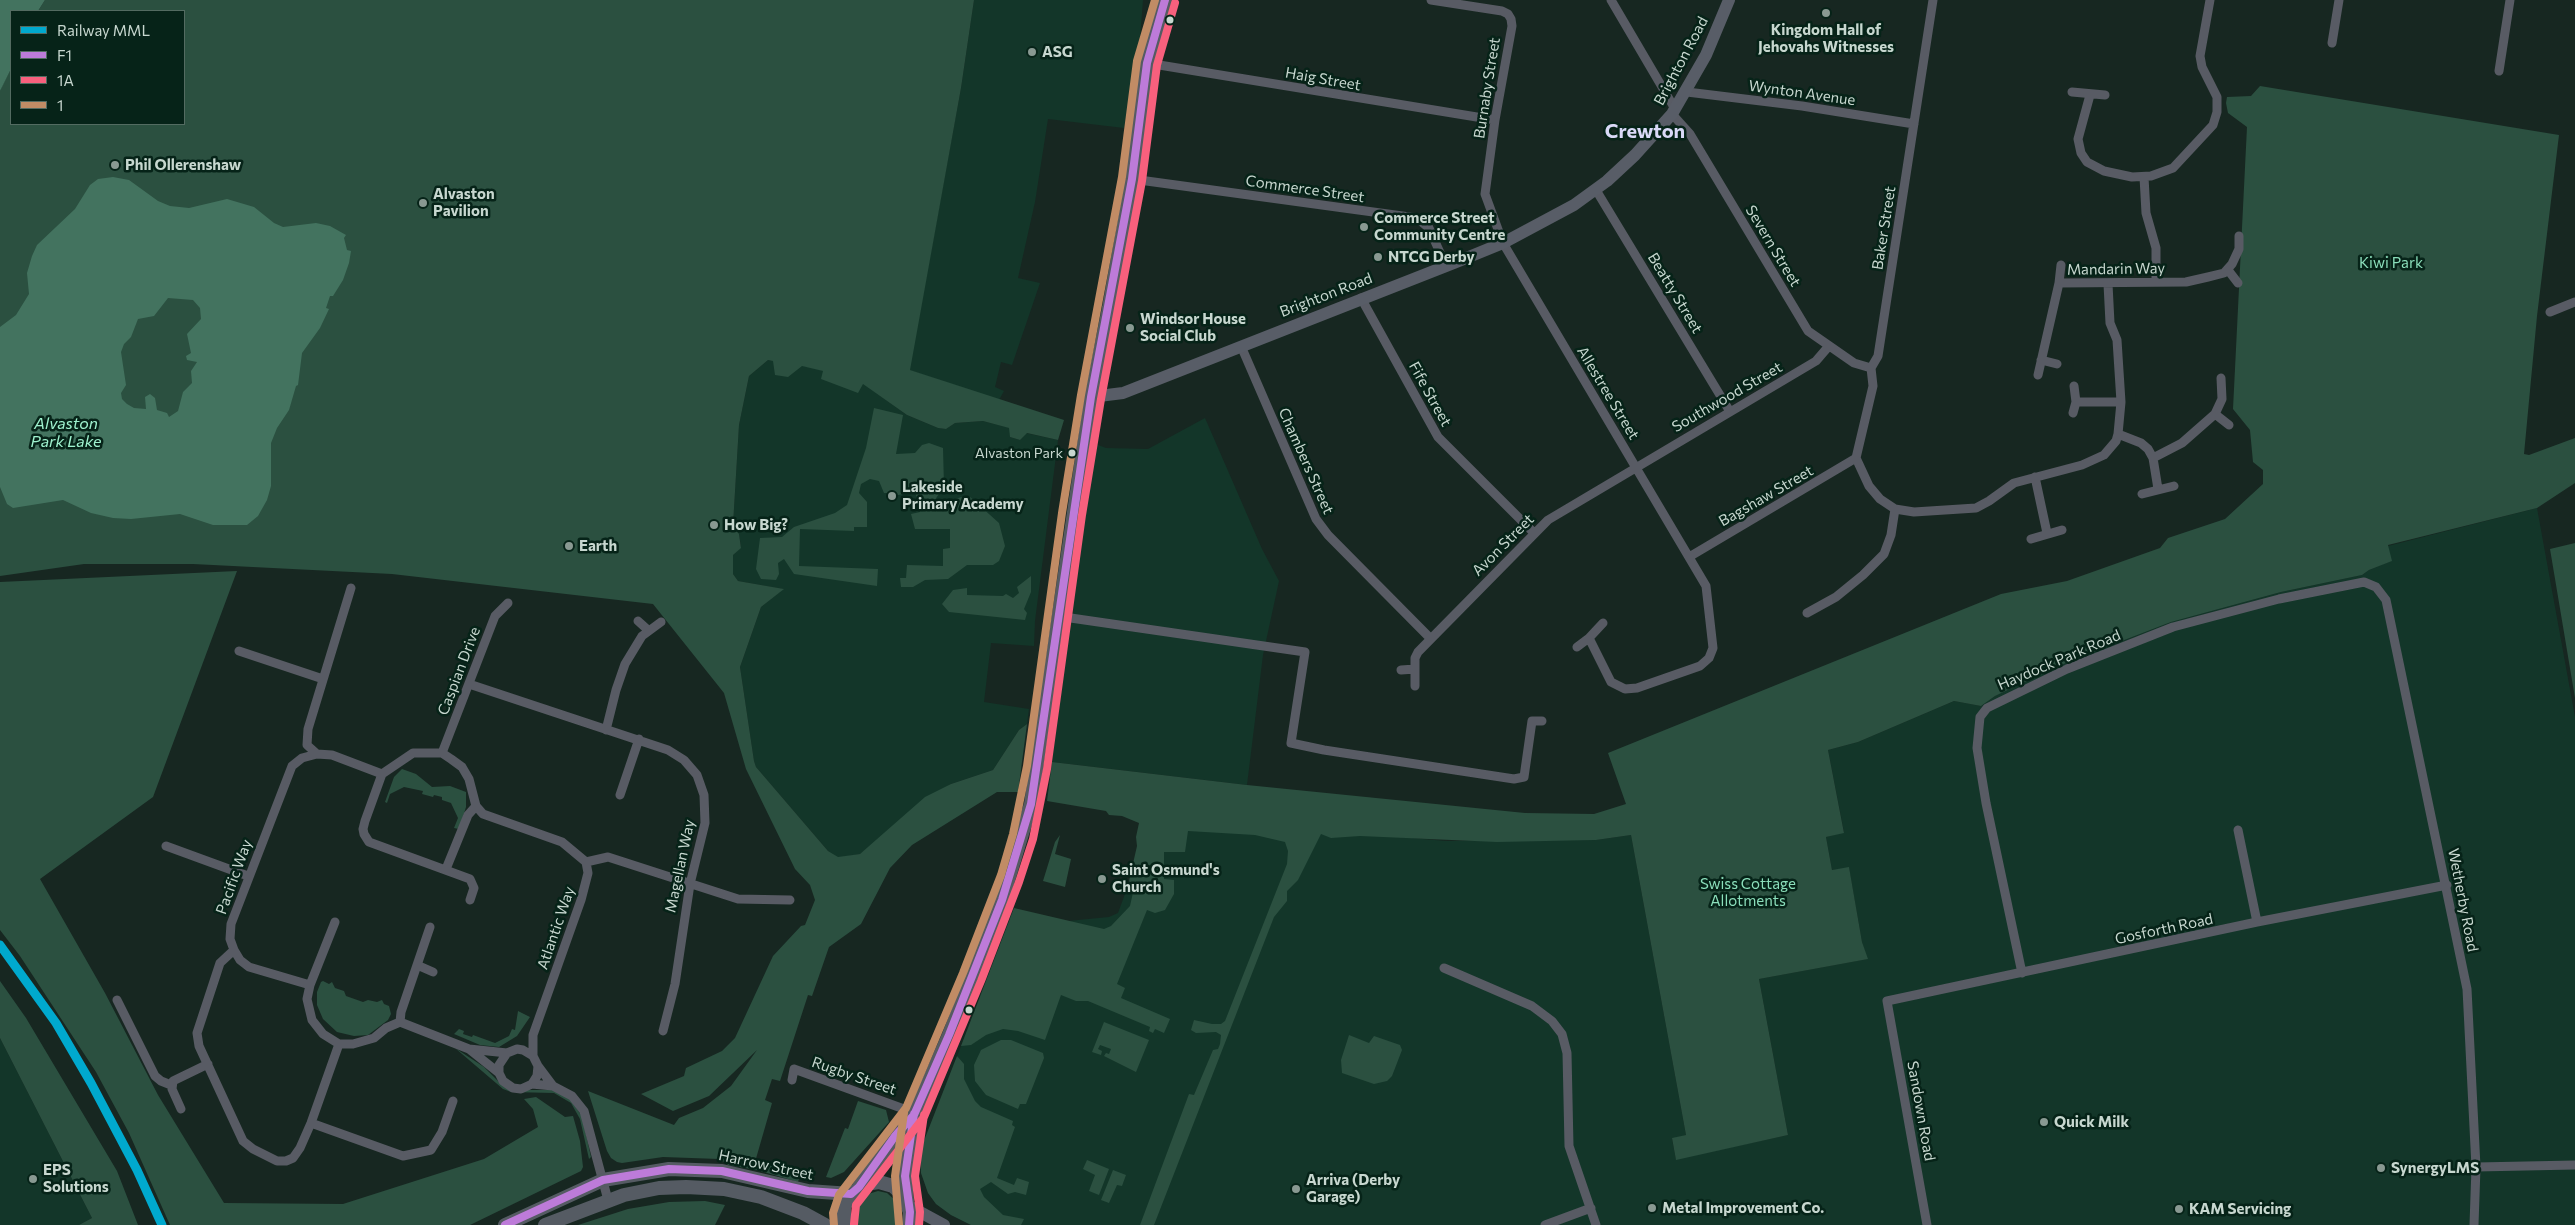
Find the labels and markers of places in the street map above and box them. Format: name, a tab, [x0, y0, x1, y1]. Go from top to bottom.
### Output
marker: Kingdom Hall of Jehovahs Witnesses	[1820, 7, 1832, 19]
unlabelled marker	[1165, 15, 1175, 25]
place label: Kingdom Hall of Jehovahs Witnesses	[1758, 21, 1894, 56]
place label: ASG	[1042, 43, 1073, 61]
marker: ASG	[1026, 46, 1038, 58]
place label: Phil Ollerenshaw	[125, 156, 241, 174]
marker: Phil Ollerenshaw	[109, 159, 121, 171]
place label: Alvaston Pavilion	[433, 185, 495, 220]
marker: Alvaston Pavilion	[417, 197, 429, 209]
place label: Commerce Street Community Centre	[1374, 209, 1505, 244]
marker: Commerce Street Community Centre	[1358, 221, 1370, 233]
place label: NTCG Derby	[1388, 248, 1475, 266]
marker: NTCG Derby	[1372, 251, 1384, 263]
place label: Windsor House Social Club	[1140, 310, 1246, 345]
marker: Windsor House Social Club	[1124, 322, 1136, 334]
place label: Alvaston Park	[975, 445, 1063, 461]
marker: Alvaston Park	[1067, 448, 1077, 458]
place label: Lakeside Primary Academy	[902, 478, 1024, 513]
marker: Lakeside Primary Academy	[886, 490, 898, 502]
place label: How Big?	[724, 516, 788, 534]
marker: How Big?	[708, 519, 720, 531]
place label: Earth	[579, 537, 617, 555]
marker: Earth	[563, 540, 575, 552]
place label: Saint Osmund's Church	[1112, 861, 1220, 896]
marker: Saint Osmund's Church	[1096, 873, 1108, 885]
unlabelled marker	[964, 1005, 974, 1015]
place label: Quick Milk	[2054, 1113, 2129, 1131]
marker: Quick Milk	[2038, 1116, 2050, 1128]
place label: SynergyLMS	[2391, 1159, 2479, 1177]
place label: EPS Solutions	[43, 1161, 109, 1196]
marker: SynergyLMS	[2375, 1162, 2387, 1174]
place label: Arriva (Derby Garage)	[1306, 1171, 1400, 1206]
marker: EPS Solutions	[27, 1173, 39, 1185]
marker: Arriva (Derby Garage)	[1290, 1183, 1302, 1195]
place label: Metal Improvement Co.	[1662, 1199, 1824, 1217]
place label: KAM Servicing	[2189, 1200, 2291, 1218]
marker: Metal Improvement Co.	[1646, 1202, 1658, 1214]
marker: KAM Servicing	[2173, 1203, 2185, 1215]

